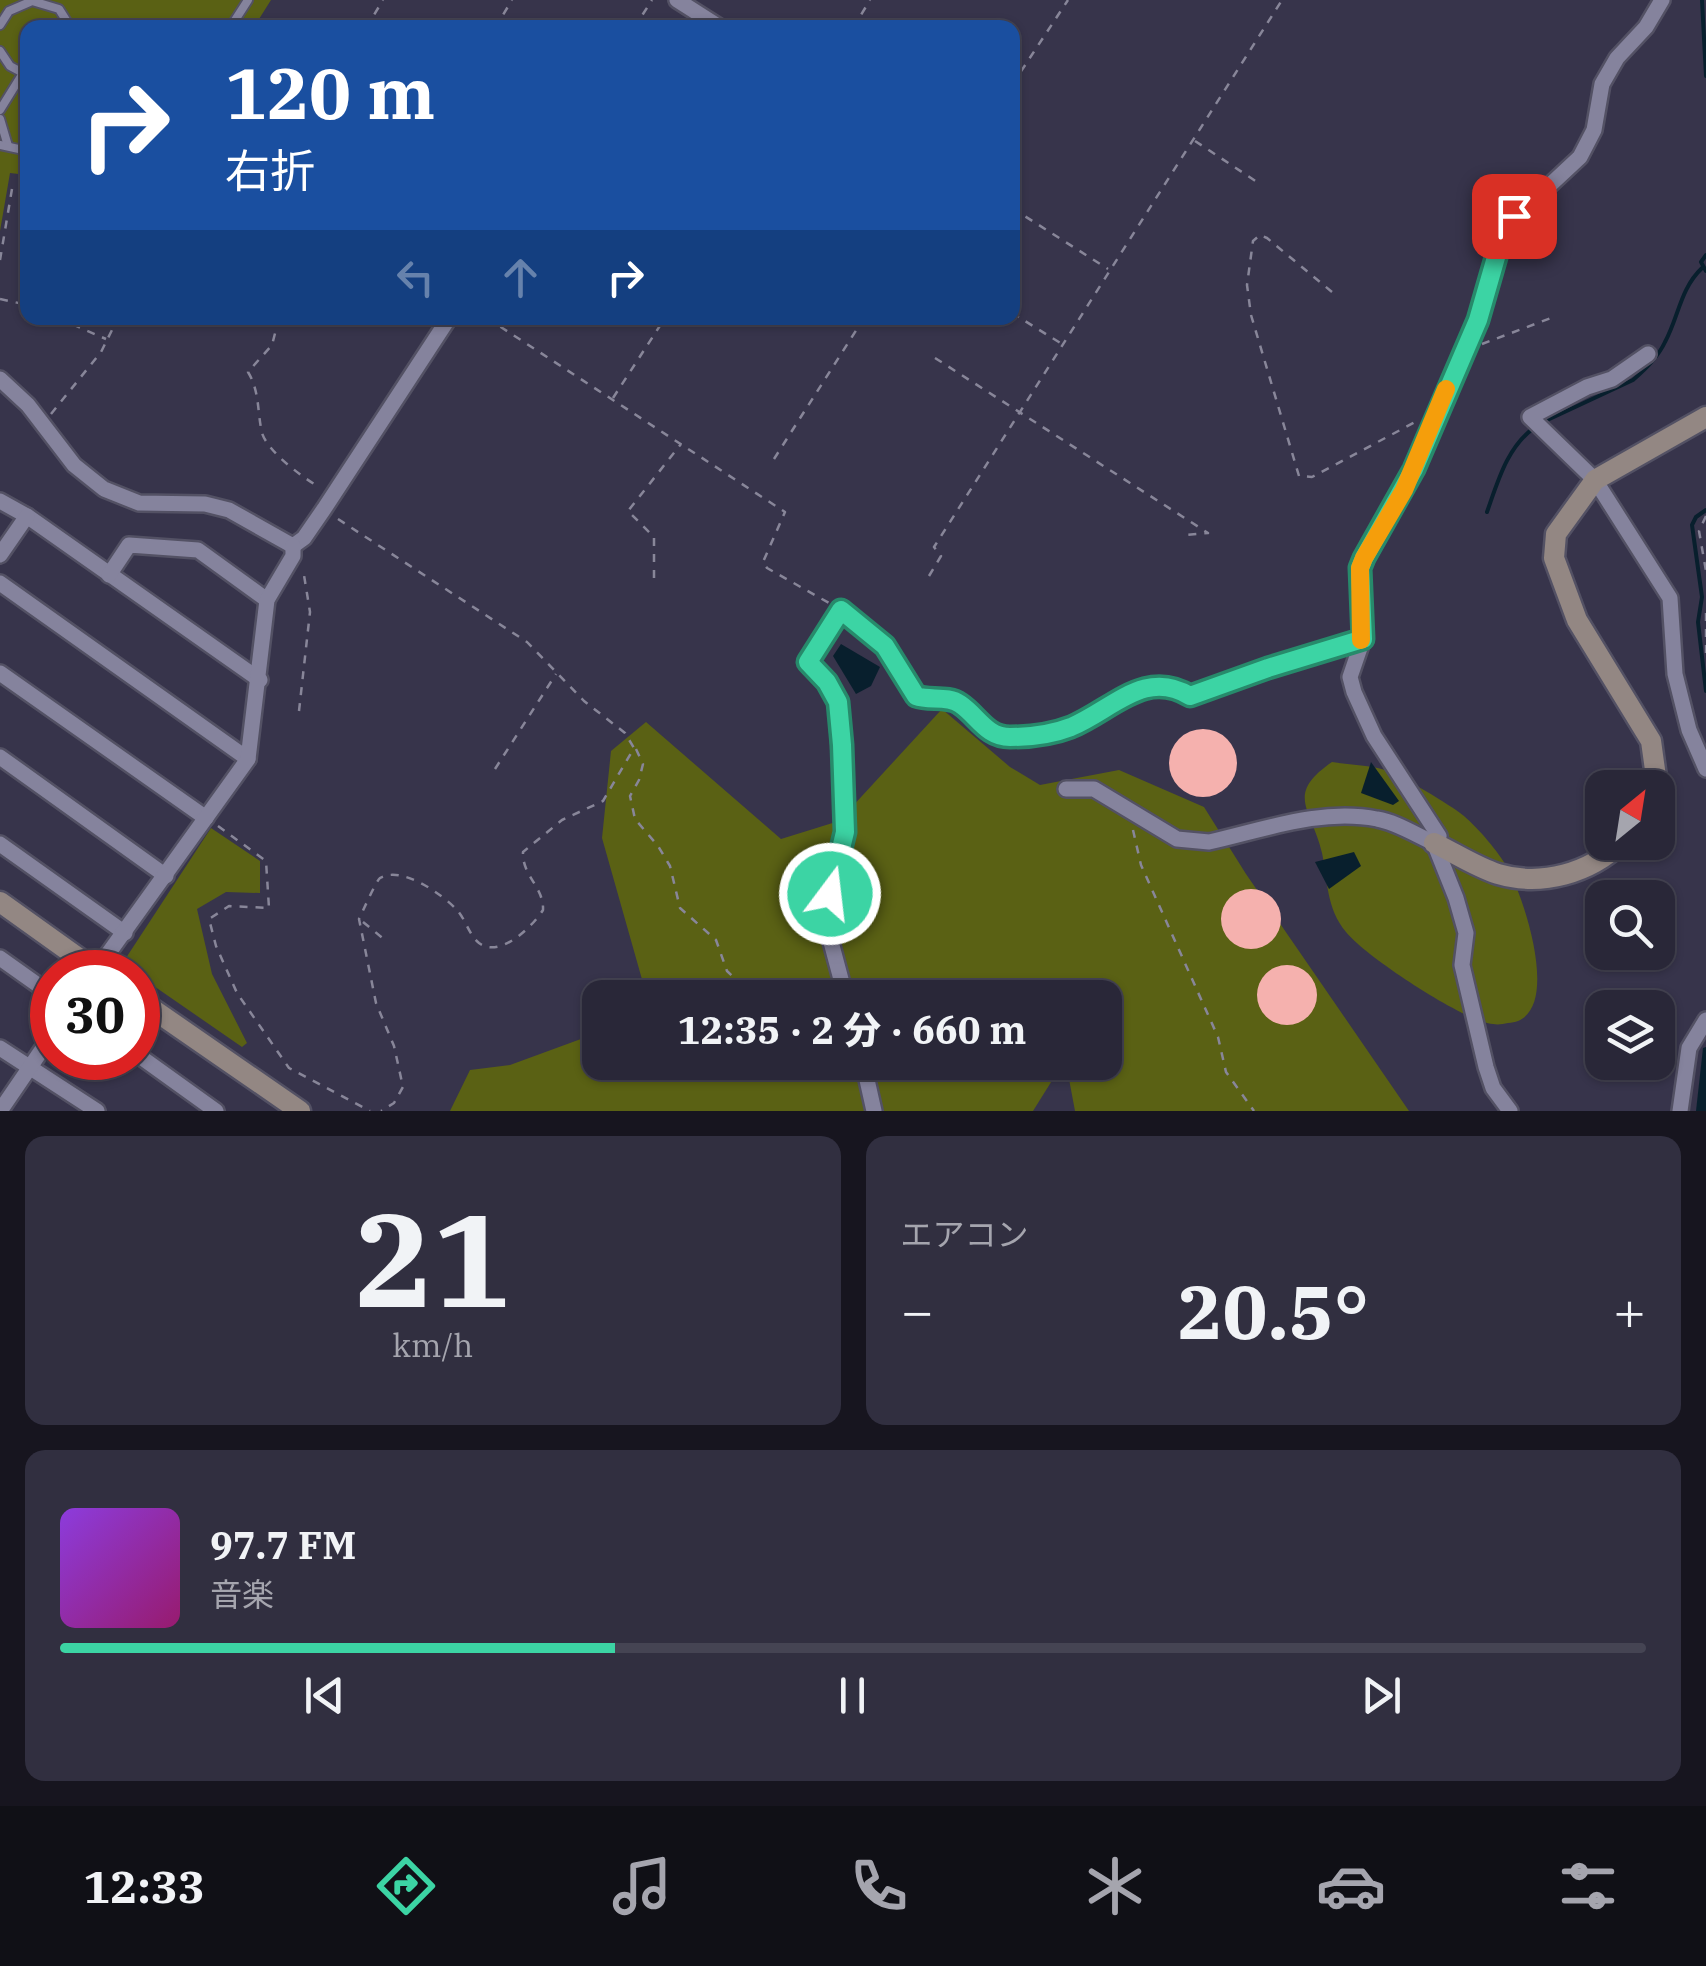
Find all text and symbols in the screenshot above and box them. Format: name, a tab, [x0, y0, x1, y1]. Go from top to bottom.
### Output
text: 120 m	[225, 47, 435, 138]
icon: right	[60, 60, 190, 190]
text: 右折	[225, 141, 315, 199]
pin	[1472, 174, 1557, 259]
icon: arrive	[1487, 189, 1542, 244]
icon: left	[388, 250, 443, 305]
icon: ahead	[493, 250, 548, 305]
icon: right	[598, 250, 653, 305]
north arrow	[1585, 770, 1675, 860]
map controls	[1585, 770, 1675, 1080]
position arrow	[778, 842, 882, 946]
button: search	[1585, 880, 1675, 970]
speed limit sign: 30	[30, 950, 160, 1080]
button: layers	[1585, 990, 1675, 1080]
text: 12:35 · 2 分 · 660 m	[678, 1005, 1026, 1054]
text: 21	[355, 1174, 511, 1343]
text: エアコン	[901, 1213, 1029, 1255]
text: 20.5°	[1178, 1262, 1369, 1360]
text: −	[901, 1275, 934, 1346]
text: +	[1613, 1275, 1646, 1346]
text: km/h	[392, 1324, 473, 1366]
text: 97.7 FM	[210, 1520, 356, 1569]
text: 音楽	[210, 1573, 274, 1615]
icon: previous	[297, 1668, 352, 1723]
icon: pause	[825, 1668, 880, 1723]
icon: next	[1354, 1668, 1409, 1723]
icon: directions	[371, 1851, 441, 1921]
icon: music	[607, 1851, 677, 1921]
icon: phone	[844, 1851, 914, 1921]
icon: climate	[1080, 1851, 1150, 1921]
icon: car	[1316, 1851, 1386, 1921]
icon: filters	[1553, 1851, 1623, 1921]
text: 12:33	[83, 1857, 205, 1915]

